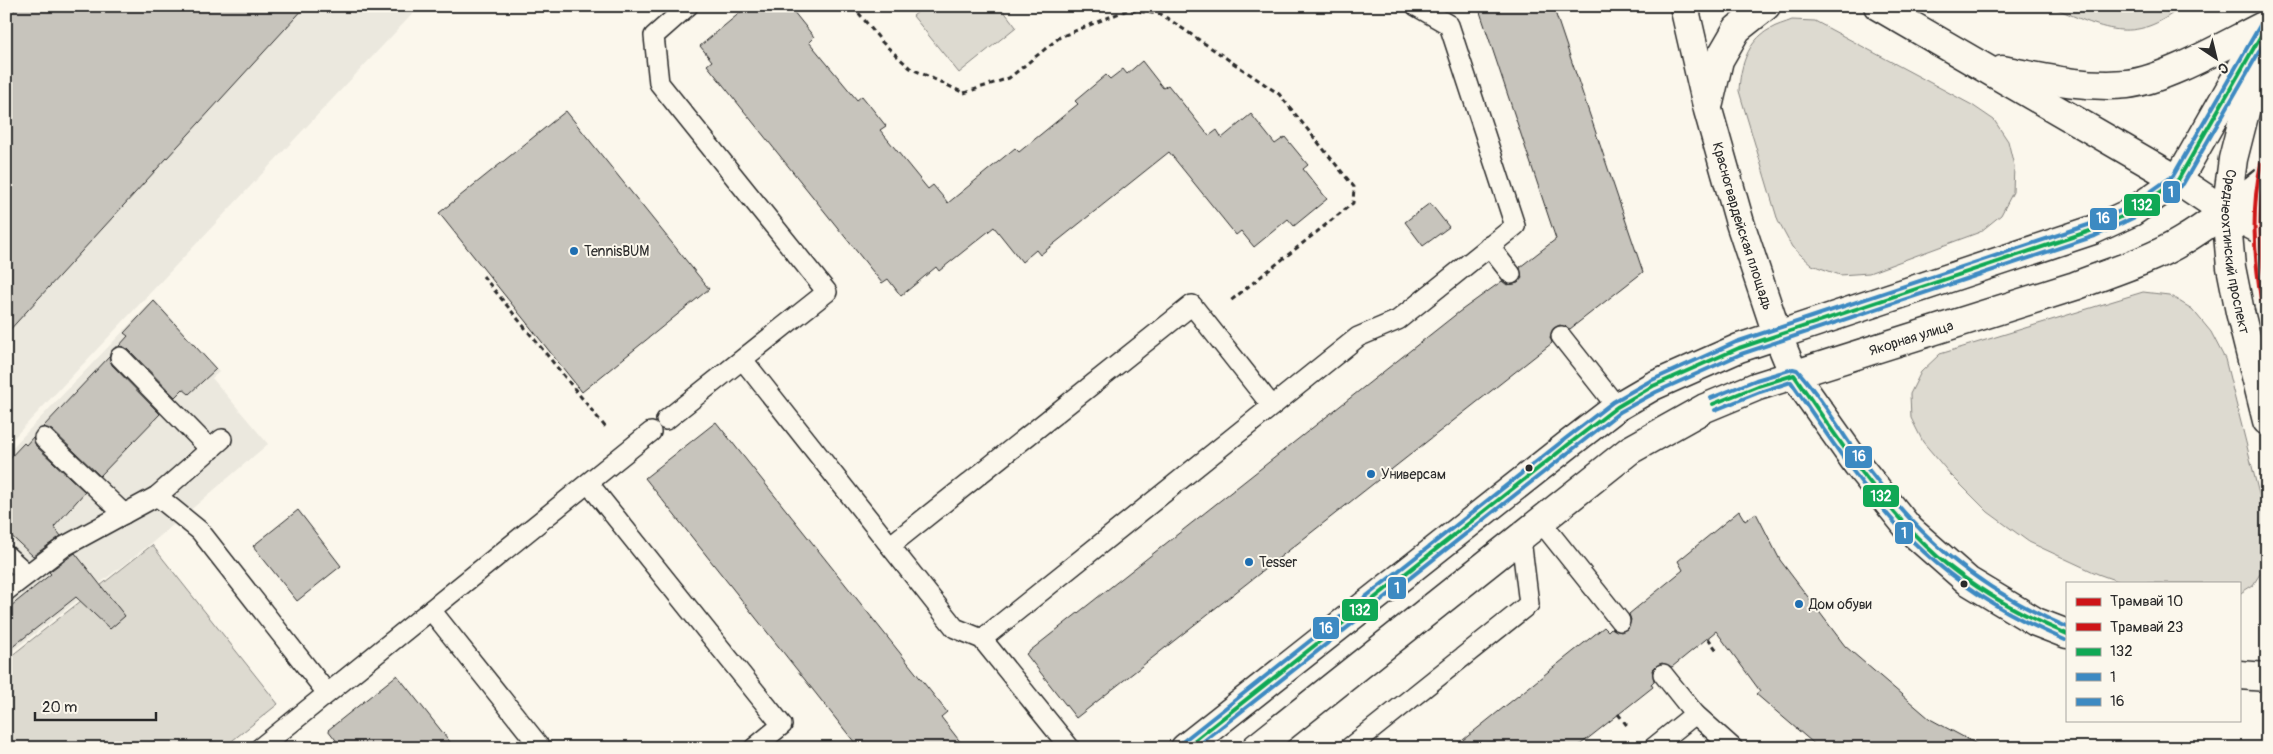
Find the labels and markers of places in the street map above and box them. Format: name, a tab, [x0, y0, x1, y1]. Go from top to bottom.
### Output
place label: TennisBUM	[584, 243, 649, 260]
marker: TennisBUM	[568, 245, 580, 257]
unlabelled marker	[1524, 463, 1534, 473]
place label: Универсам	[1381, 466, 1446, 483]
marker: Универсам	[1365, 468, 1377, 480]
place label: Tesser	[1259, 554, 1297, 571]
marker: Tesser	[1243, 556, 1255, 568]
unlabelled marker	[1959, 579, 1969, 589]
place label: Дом обуви	[1808, 596, 1872, 613]
marker: Дом обуви	[1793, 598, 1805, 610]

